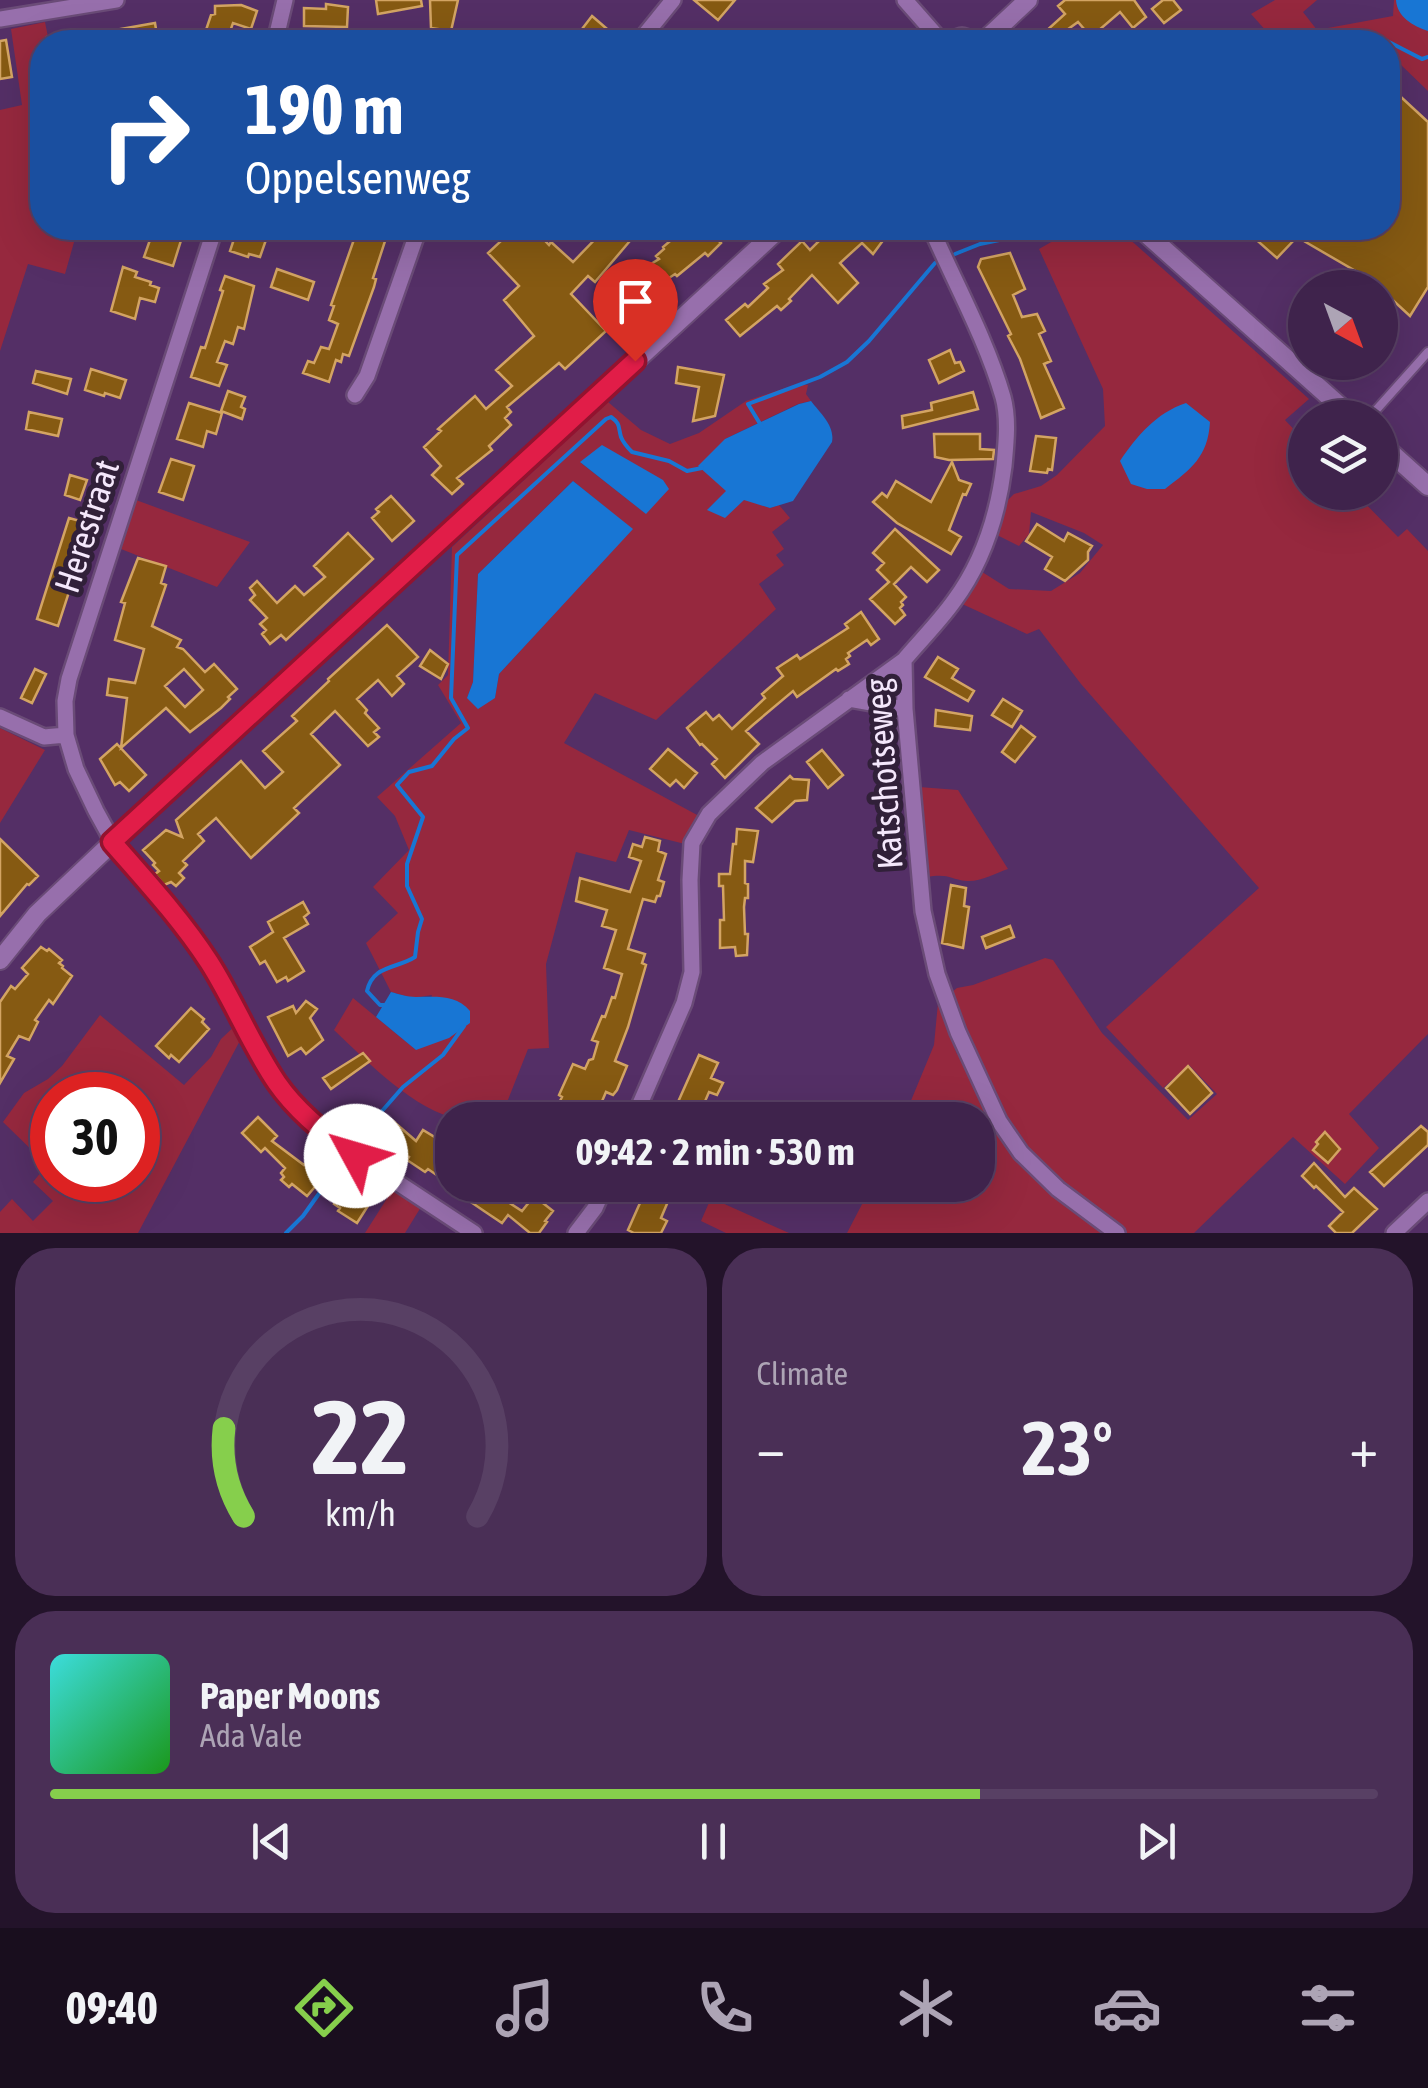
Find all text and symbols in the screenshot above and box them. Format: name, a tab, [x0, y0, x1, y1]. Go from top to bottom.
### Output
text: 190 m	[245, 69, 404, 149]
icon: right	[80, 70, 210, 200]
text: Oppelsenweg	[245, 152, 471, 204]
pin	[593, 259, 678, 362]
north arrow	[1288, 270, 1398, 380]
map controls	[1288, 270, 1398, 510]
icon: arrive	[608, 274, 663, 329]
button: layers	[1288, 400, 1398, 510]
street label: Herestraat	[46, 455, 126, 597]
street label: Katschotseweg	[856, 677, 910, 871]
speed limit sign: 30	[30, 1072, 160, 1202]
position arrow	[304, 1104, 408, 1208]
text: 09:42 · 2 min · 530 m	[575, 1130, 855, 1173]
text: Climate	[757, 1355, 848, 1392]
text: 22	[312, 1377, 410, 1496]
text: 23°	[1022, 1405, 1113, 1491]
text: −	[757, 1416, 785, 1479]
text: +	[1349, 1416, 1378, 1479]
text: km/h	[325, 1493, 396, 1534]
text: Paper Moons	[200, 1674, 380, 1717]
text: Ada Vale	[200, 1717, 302, 1754]
icon: previous	[244, 1814, 299, 1869]
icon: pause	[686, 1814, 741, 1869]
icon: next	[1129, 1814, 1184, 1869]
icon: directions	[289, 1973, 359, 2043]
icon: music	[490, 1973, 560, 2043]
icon: phone	[690, 1973, 760, 2043]
icon: climate	[891, 1973, 961, 2043]
icon: car	[1092, 1973, 1162, 2043]
icon: filters	[1293, 1973, 1363, 2043]
text: 09:40	[65, 1982, 158, 2034]

